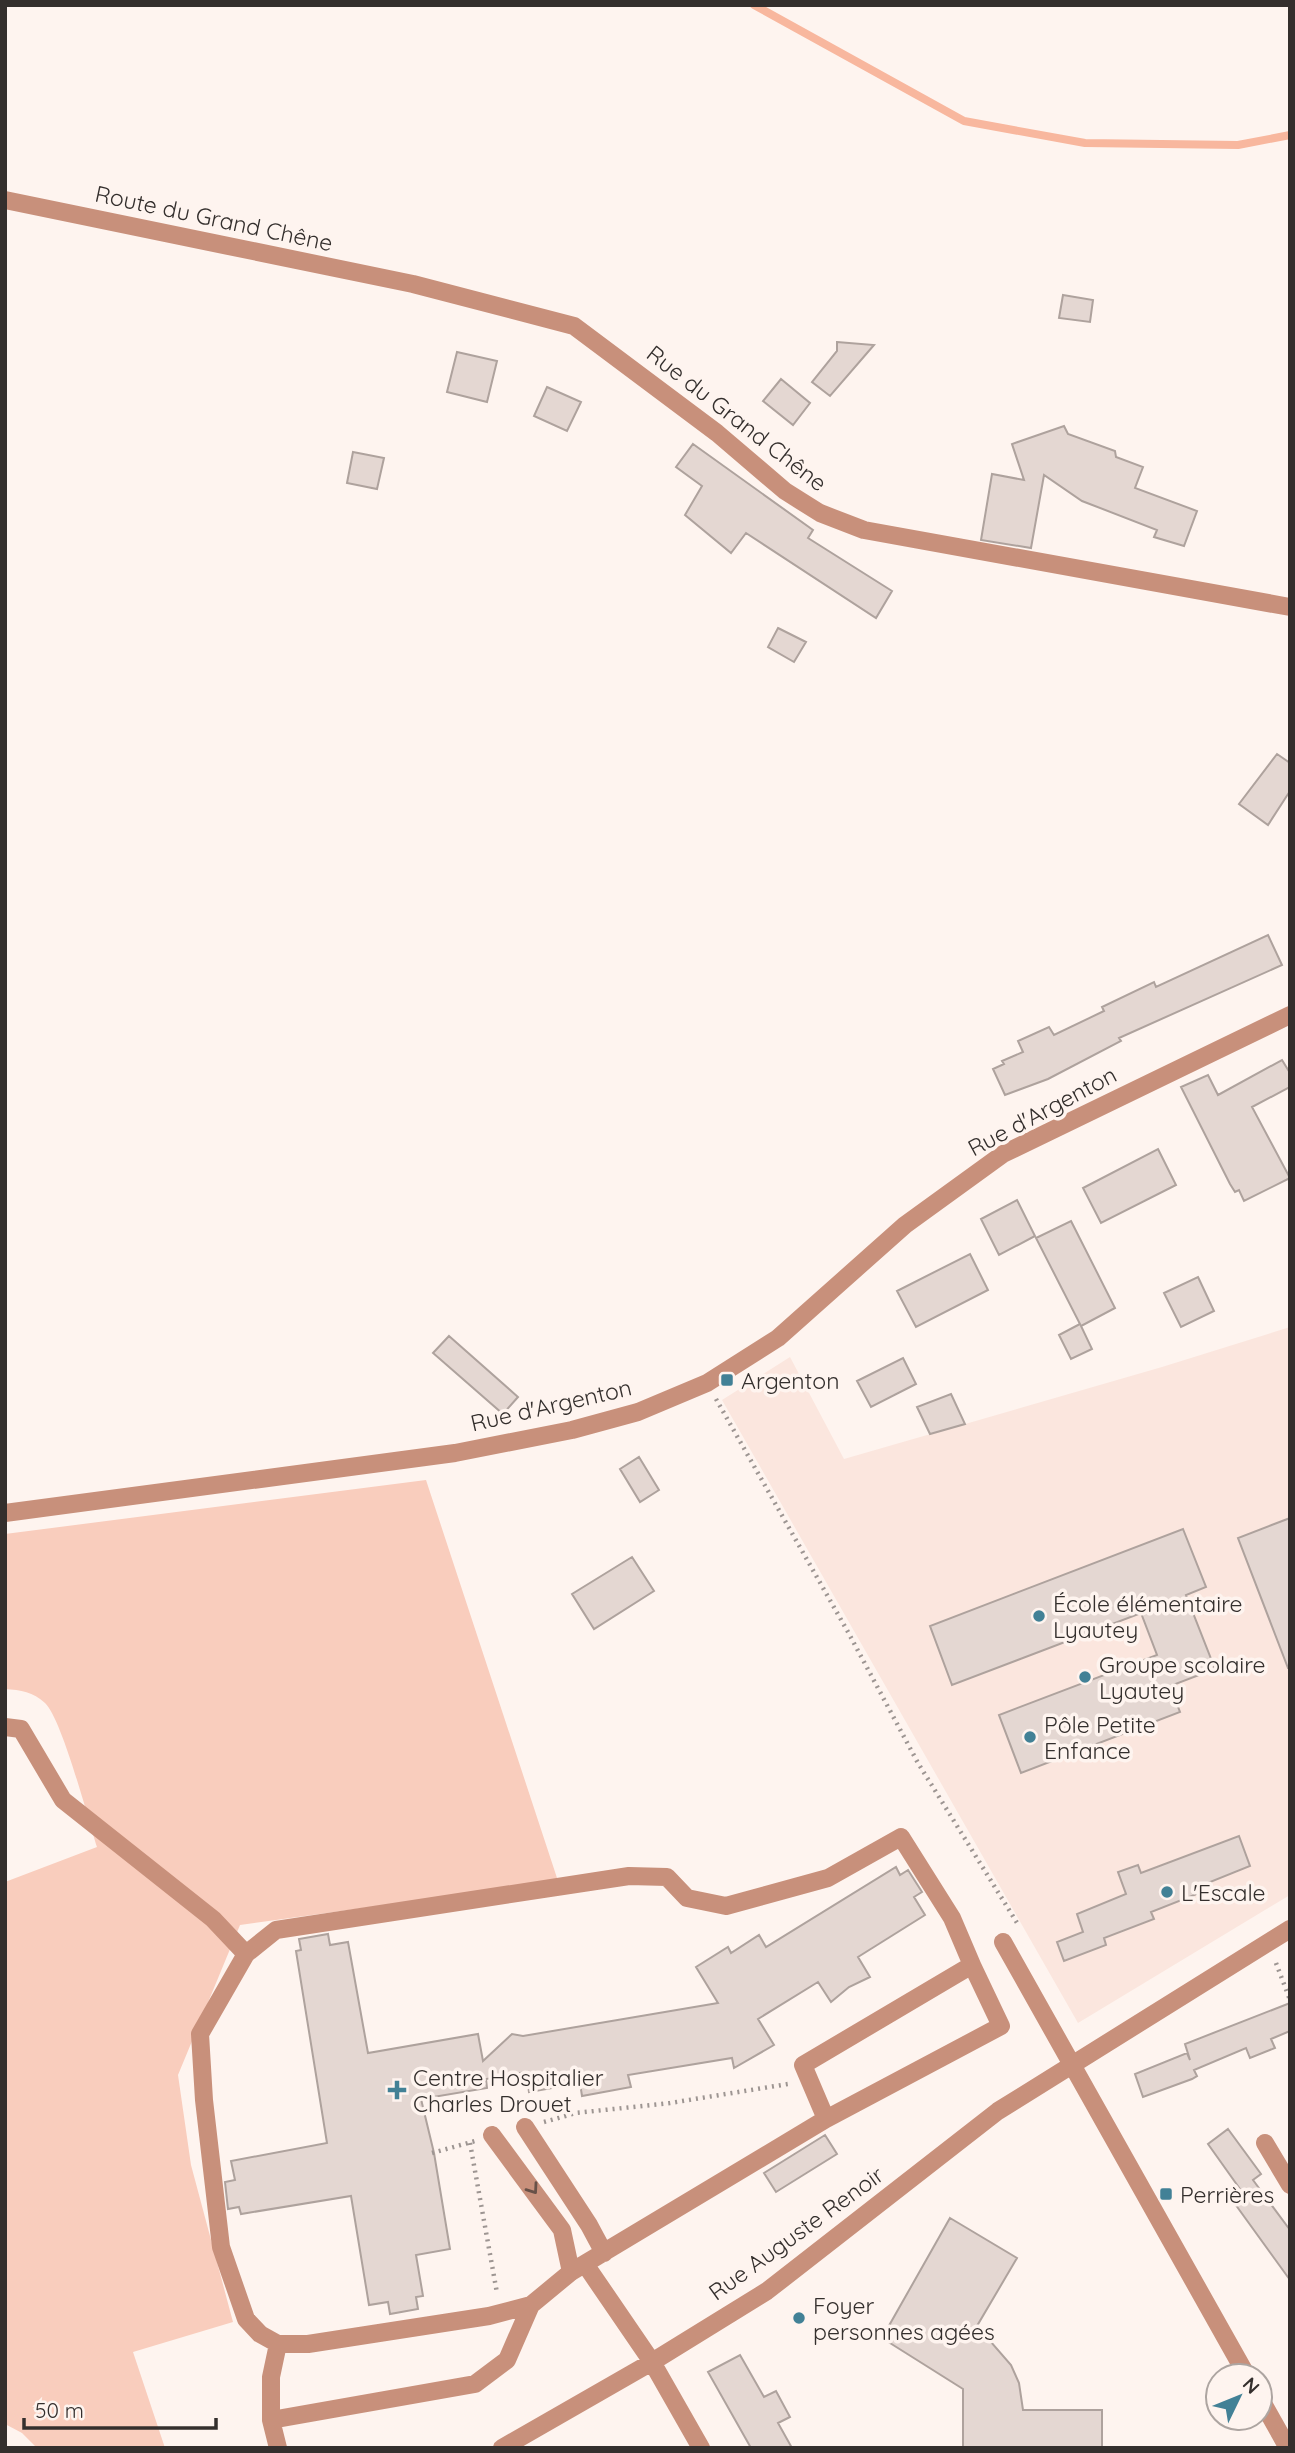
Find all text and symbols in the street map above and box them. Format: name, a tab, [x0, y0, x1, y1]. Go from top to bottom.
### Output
street label: Route du Grand Chêne	[92, 179, 336, 257]
street label: Rue du Grand Chêne	[641, 339, 833, 497]
street label: Rue d'Argenton	[963, 1060, 1121, 1162]
place label: Argenton	[741, 1366, 839, 1395]
street label: Rue d'Argenton	[468, 1372, 634, 1438]
marker: Argenton	[719, 1372, 735, 1388]
place label: École élémentaire Lyautey	[1053, 1589, 1243, 1644]
marker: École élémentaire Lyautey	[1031, 1608, 1047, 1624]
place label: Groupe scolaire Lyautey	[1099, 1650, 1266, 1705]
marker: Groupe scolaire Lyautey	[1077, 1669, 1093, 1685]
place label: Pôle Petite Enfance	[1044, 1710, 1156, 1765]
marker: Pôle Petite Enfance	[1022, 1729, 1038, 1745]
place label: L'Escale	[1181, 1878, 1265, 1907]
marker: L'Escale	[1159, 1884, 1175, 1900]
place label: Centre Hospitalier Charles Drouet	[413, 2063, 604, 2118]
marker: Centre Hospitalier Charles Drouet	[387, 2080, 407, 2100]
street label: Rue Auguste Renoir	[703, 2160, 889, 2306]
place label: Perrières	[1180, 2180, 1274, 2209]
one-way arrow	[525, 2181, 537, 2194]
marker: Perrières	[1158, 2186, 1174, 2202]
place label: Foyer personnes agées	[813, 2291, 995, 2346]
marker: Foyer personnes agées	[791, 2310, 807, 2326]
north arrow	[1204, 2362, 1274, 2432]
text: N	[1238, 2372, 1265, 2399]
scale bar	[24, 2386, 217, 2430]
text: 50 m	[35, 2397, 84, 2423]

